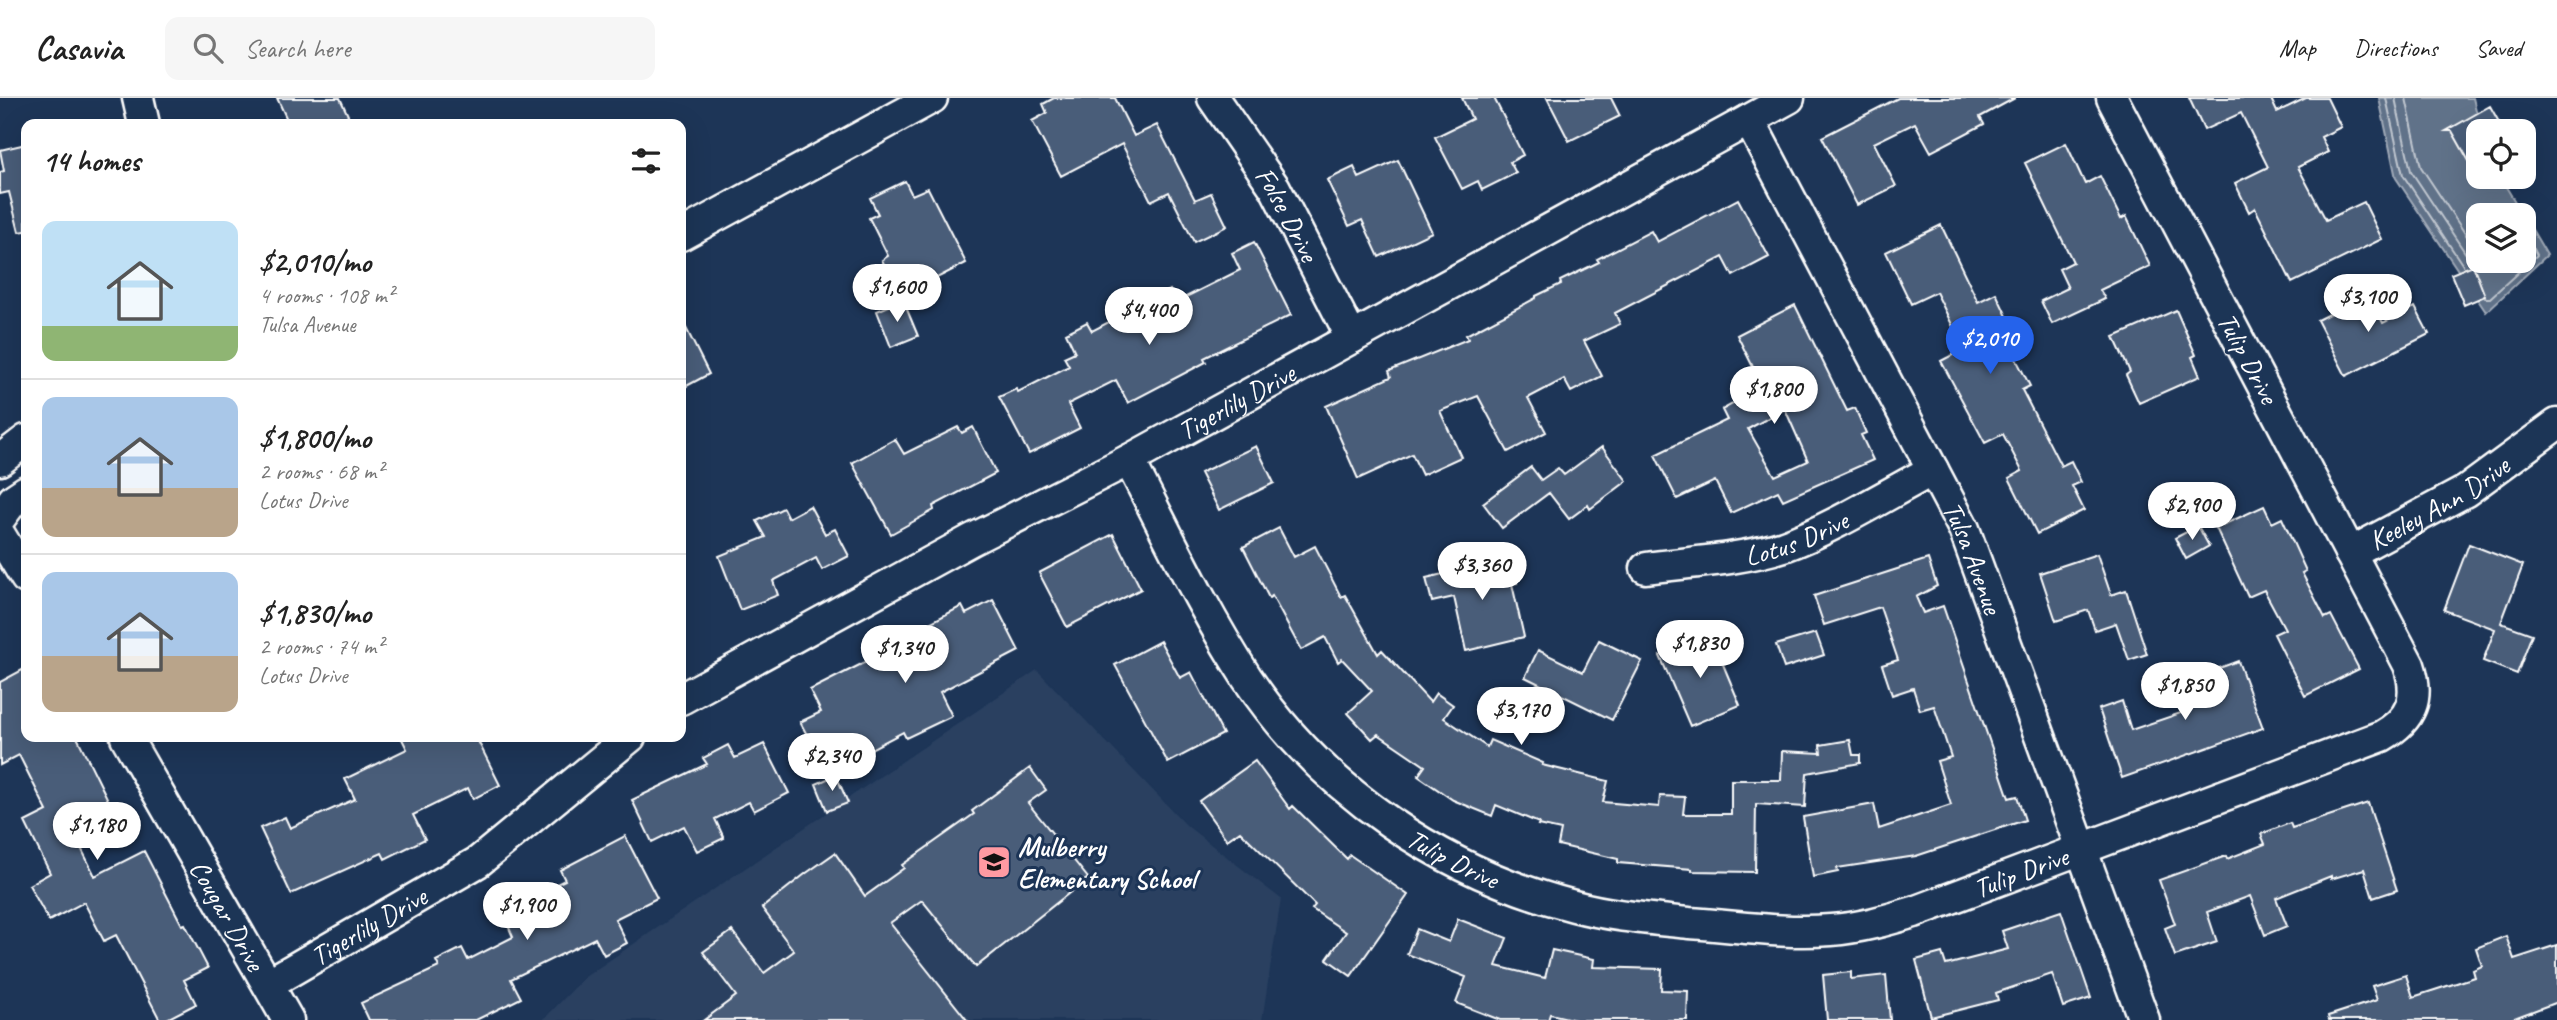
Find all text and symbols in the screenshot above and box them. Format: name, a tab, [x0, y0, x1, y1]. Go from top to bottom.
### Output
search box	[165, 17, 655, 80]
text: Casavia	[35, 27, 123, 69]
icon: search	[189, 29, 227, 67]
text: Search here	[245, 32, 351, 65]
text: Map	[2279, 33, 2316, 63]
text: Directions	[2354, 33, 2437, 63]
text: Saved	[2475, 33, 2522, 63]
map controls	[2466, 119, 2536, 273]
button: locate	[2466, 119, 2536, 189]
text: 14 homes	[42, 142, 140, 180]
icon: filters	[627, 142, 665, 180]
street label: Folse Drive	[1248, 160, 1328, 269]
button: layers	[2466, 203, 2536, 273]
text: $2,010/mo	[259, 243, 371, 281]
icon: home	[98, 249, 182, 333]
pin: $1,600	[840, 264, 954, 324]
text: $1,600	[869, 272, 925, 301]
pin: $3,100	[2311, 274, 2425, 334]
text: 4 rooms · 108 m²	[259, 281, 394, 310]
text: $3,100	[2340, 282, 2396, 311]
pin: $4,400	[1092, 288, 1206, 347]
text: $4,400	[1121, 295, 1177, 324]
street label: Tulip Drive	[2210, 306, 2287, 411]
text: Tulsa Avenue	[259, 310, 355, 339]
pin: $2,010	[1933, 316, 2047, 376]
text: $2,010	[1962, 324, 2018, 353]
street label: Tigerlily Drive	[1171, 354, 1303, 447]
pin: $1,800	[1717, 366, 1831, 426]
text: $1,800	[1746, 374, 1802, 403]
text: $1,800/mo	[259, 419, 371, 457]
icon: home	[98, 425, 182, 509]
street label: Keeley Ann Drive	[2362, 447, 2517, 557]
text: 2 rooms · 68 m²	[259, 457, 383, 486]
pin: $2,900	[2135, 482, 2249, 542]
text: Lotus Drive	[259, 486, 347, 515]
text: $2,900	[2164, 490, 2220, 519]
street label: Tulsa Avenue	[1935, 495, 2012, 620]
street label: Lotus Drive	[1742, 501, 1856, 573]
pin: $3,360	[1425, 542, 1539, 602]
text: $3,360	[1454, 550, 1510, 579]
text: $1,830/mo	[259, 594, 371, 632]
icon: home	[98, 600, 182, 684]
pin: $1,830	[1643, 620, 1757, 680]
pin: $1,340	[848, 626, 962, 685]
text: $1,830	[1672, 628, 1728, 657]
text: 2 rooms · 74 m²	[259, 632, 383, 661]
text: $1,340	[877, 633, 933, 662]
text: Lotus Drive	[259, 661, 347, 690]
pin: $1,850	[2128, 662, 2242, 722]
text: $1,850	[2157, 670, 2213, 699]
pin: $3,170	[1464, 688, 1578, 747]
text: $3,170	[1493, 695, 1549, 724]
pin: $2,340	[775, 734, 889, 793]
text: $2,340	[804, 741, 860, 770]
pin: $1,180	[40, 802, 154, 862]
text: $1,180	[69, 810, 125, 839]
street label: Tulip Drive	[1401, 820, 1506, 897]
place label: Mulberry Elementary School	[1018, 829, 1201, 896]
street label: Tulip Drive	[1968, 838, 2074, 906]
school or university icon: Mulberry Elementary School	[975, 843, 1013, 881]
street label: Cougar Drive	[182, 853, 274, 978]
street label: Tigerlily Drive	[304, 877, 434, 973]
pin: $1,900	[470, 882, 584, 942]
text: $1,900	[499, 890, 555, 919]

